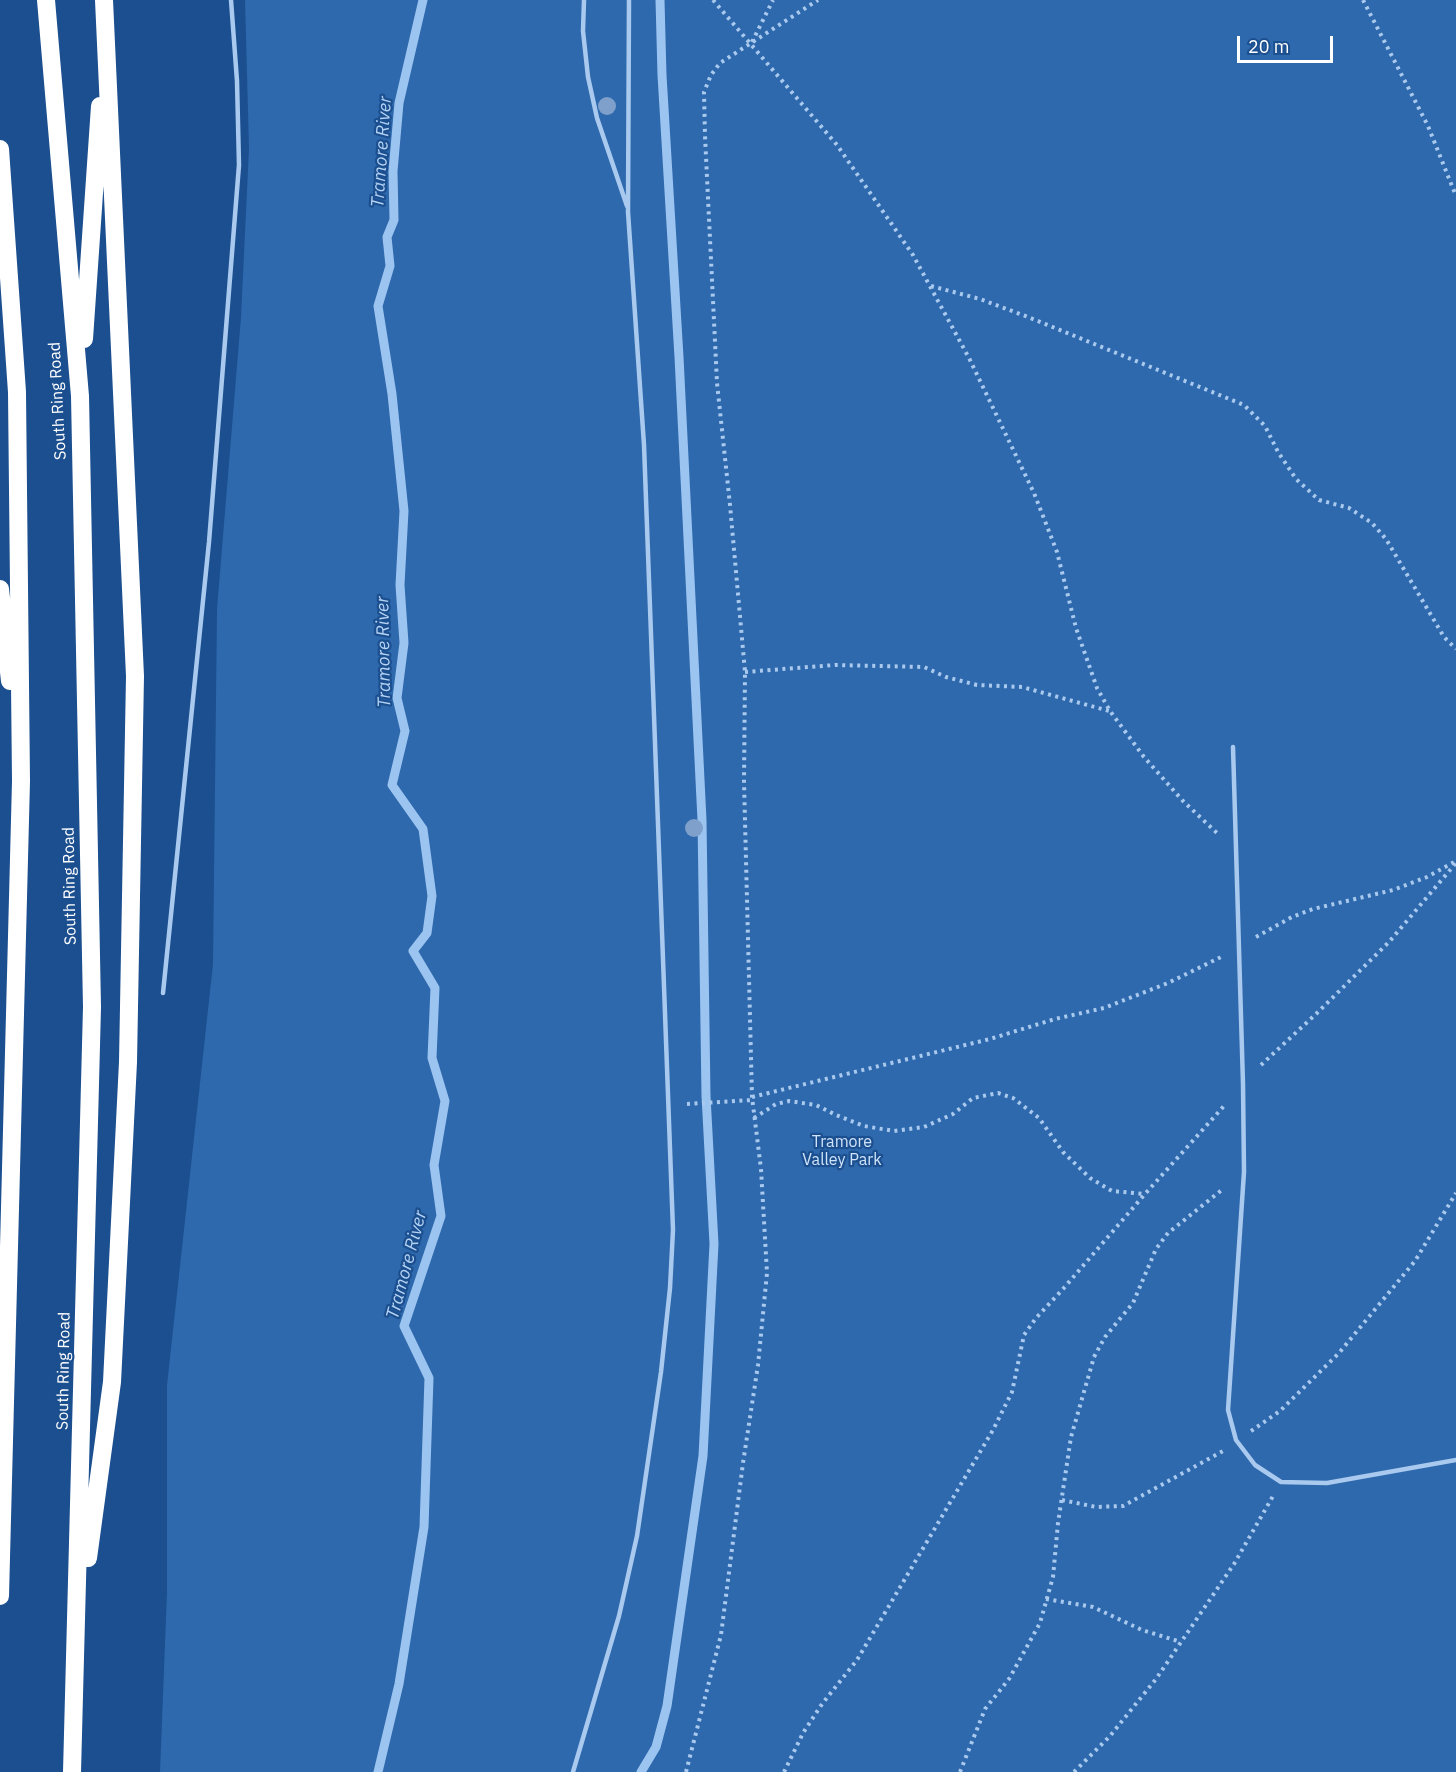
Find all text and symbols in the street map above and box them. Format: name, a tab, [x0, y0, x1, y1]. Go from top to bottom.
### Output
scale bar	[1240, 24, 1336, 62]
text: 20 m	[1248, 35, 1290, 58]
water label: Tramore River	[367, 96, 397, 208]
street label: South Ring Road	[45, 341, 71, 461]
water label: Tramore River	[372, 596, 396, 708]
street label: South Ring Road	[59, 827, 81, 945]
park label: Tramore Valley Park	[802, 1132, 882, 1170]
water label: Tramore River	[382, 1208, 432, 1322]
street label: South Ring Road	[53, 1312, 75, 1430]

